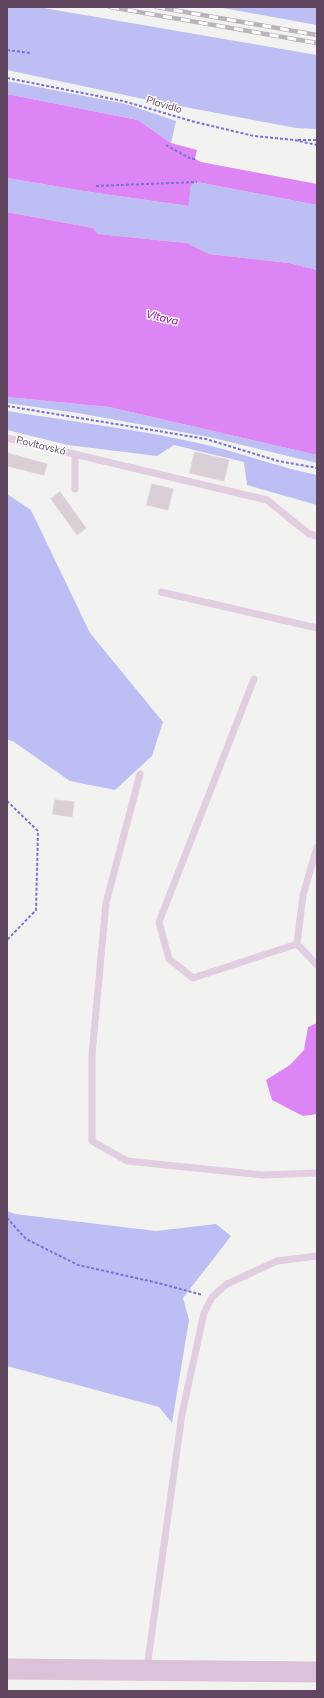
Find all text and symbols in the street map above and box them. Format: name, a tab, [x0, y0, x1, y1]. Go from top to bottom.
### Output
street label: Plavidlo	[145, 94, 183, 116]
water label: Vltava	[144, 308, 180, 328]
street label: Povltavská	[15, 434, 67, 458]

